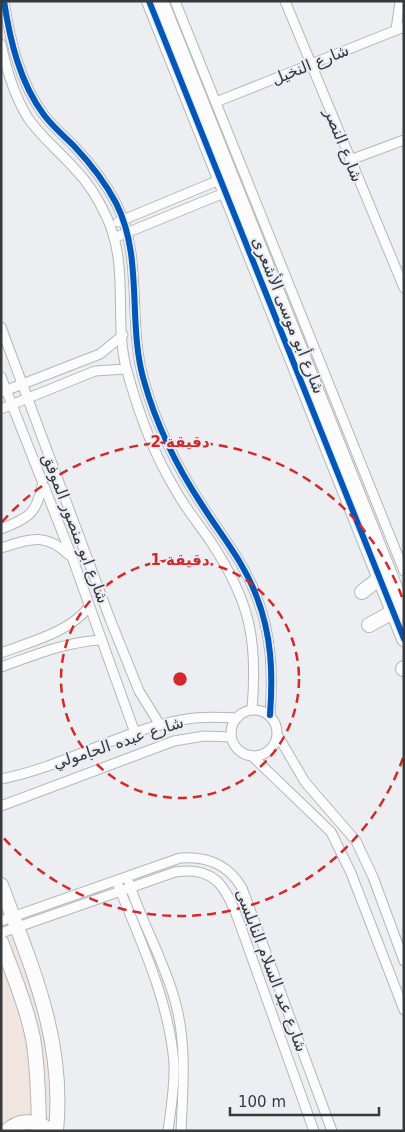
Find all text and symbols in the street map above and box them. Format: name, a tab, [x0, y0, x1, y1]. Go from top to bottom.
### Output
street label: شارع النخيل	[269, 40, 352, 90]
street label: شارع النصر	[319, 105, 367, 185]
street label: شارع أبو موسى الأشعرى	[247, 234, 330, 397]
text: 2 دقيقة	[150, 433, 210, 451]
street label: شارع ابو منصور الموفق	[37, 451, 113, 606]
text: 1 دقيقة	[150, 551, 210, 569]
centre of rings	[171, 670, 189, 688]
street label: شارع عبده الحامولي	[50, 712, 186, 774]
street label: شارع عبد السلام النابلسى	[231, 886, 311, 1055]
scale bar	[230, 1084, 379, 1116]
text: 100 m	[238, 1093, 286, 1111]

